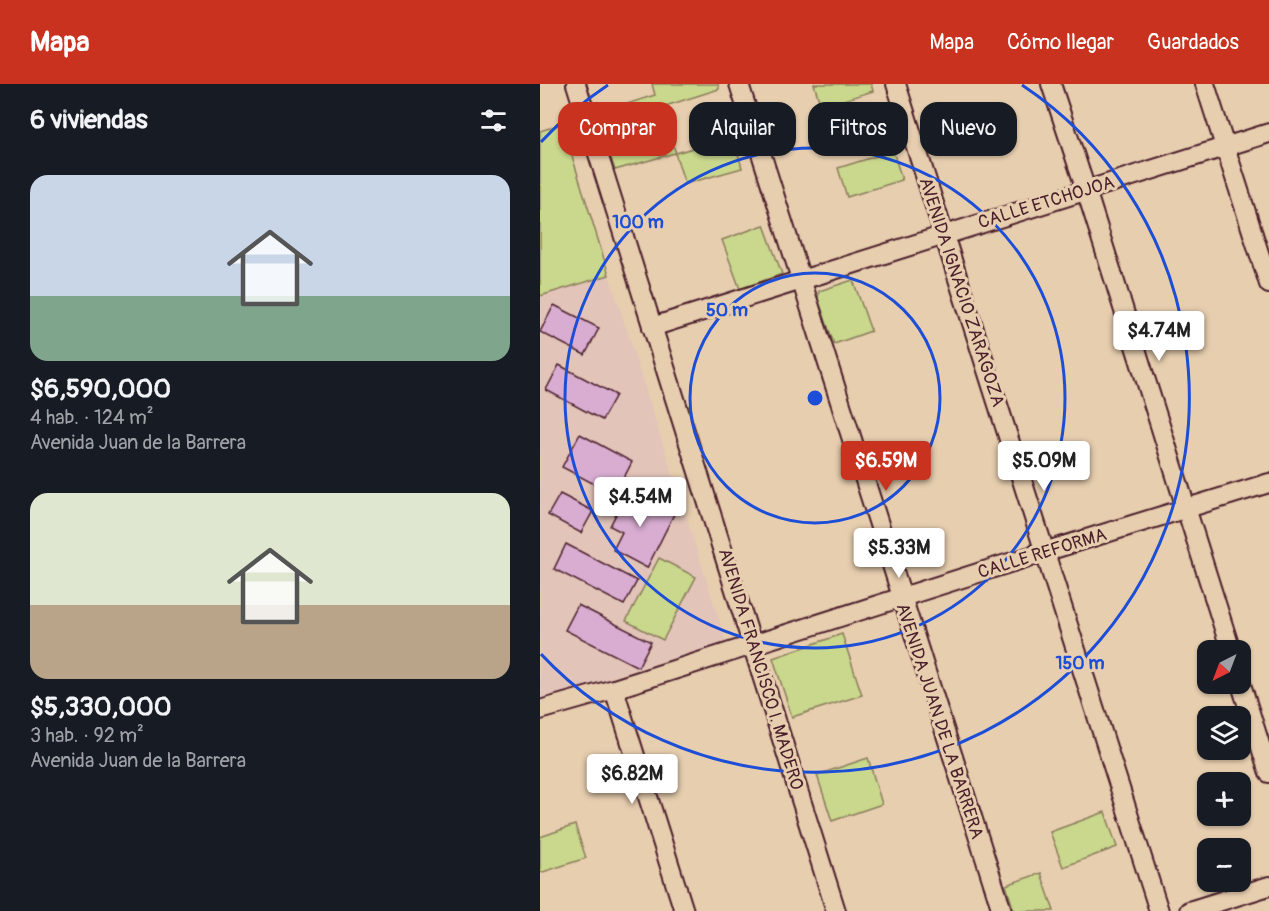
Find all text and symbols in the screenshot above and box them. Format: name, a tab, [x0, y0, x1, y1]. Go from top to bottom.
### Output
text: Mapa	[30, 25, 89, 60]
text: Mapa	[929, 29, 974, 56]
text: Cómo llegar	[1007, 29, 1114, 56]
text: Guardados	[1147, 29, 1239, 56]
chip: Comprar	[558, 102, 677, 156]
chip: Alquilar	[689, 102, 796, 156]
chip: Filtros	[808, 102, 908, 156]
chip: Nuevo	[920, 102, 1017, 156]
text: 6 viviendas	[30, 104, 148, 136]
icon: filters	[477, 104, 510, 137]
street label: CALLE ETCHOJOA	[975, 171, 1117, 234]
street label: AVENIDA IGNACIO ZARAGOZA	[914, 175, 1010, 410]
text: 100 m	[612, 211, 664, 234]
icon: home	[216, 214, 324, 322]
text: 50 m	[706, 299, 748, 322]
pin: $4.74M	[1110, 311, 1208, 362]
text: $4.74M	[1127, 318, 1191, 343]
text: $6,590,000	[30, 373, 171, 405]
centre of rings	[805, 388, 825, 408]
text: 4 hab. · 124 m²	[30, 405, 154, 430]
text: Avenida Juan de la Barrera	[30, 430, 246, 455]
pin: $6.59M	[837, 441, 935, 492]
pin: $5.09M	[995, 441, 1093, 492]
text: $6.59M	[855, 448, 917, 473]
text: $5.09M	[1012, 448, 1076, 473]
pin: $4.54M	[591, 477, 689, 528]
text: $4.54M	[608, 484, 672, 509]
street label: CALLE REFORMA	[975, 523, 1110, 584]
pin: $5.33M	[850, 528, 948, 579]
icon: home	[216, 532, 324, 640]
text: $5.33M	[868, 535, 930, 560]
street label: AVENIDA FRANCISCO I. MADERO	[713, 546, 808, 793]
street label: AVENIDA JUAN DE LA BARRERA	[890, 600, 989, 842]
north arrow	[1197, 640, 1251, 694]
map controls	[1197, 640, 1251, 892]
text: 150 m	[1056, 652, 1105, 675]
text: $5,330,000	[30, 691, 171, 723]
button: layers	[1197, 706, 1251, 760]
text: 3 hab. · 92 m²	[30, 723, 144, 748]
text: Avenida Juan de la Barrera	[30, 748, 246, 773]
pin: $6.82M	[583, 754, 681, 805]
text: $6.82M	[601, 761, 663, 786]
button: +	[1197, 772, 1251, 826]
button: −	[1197, 838, 1251, 892]

